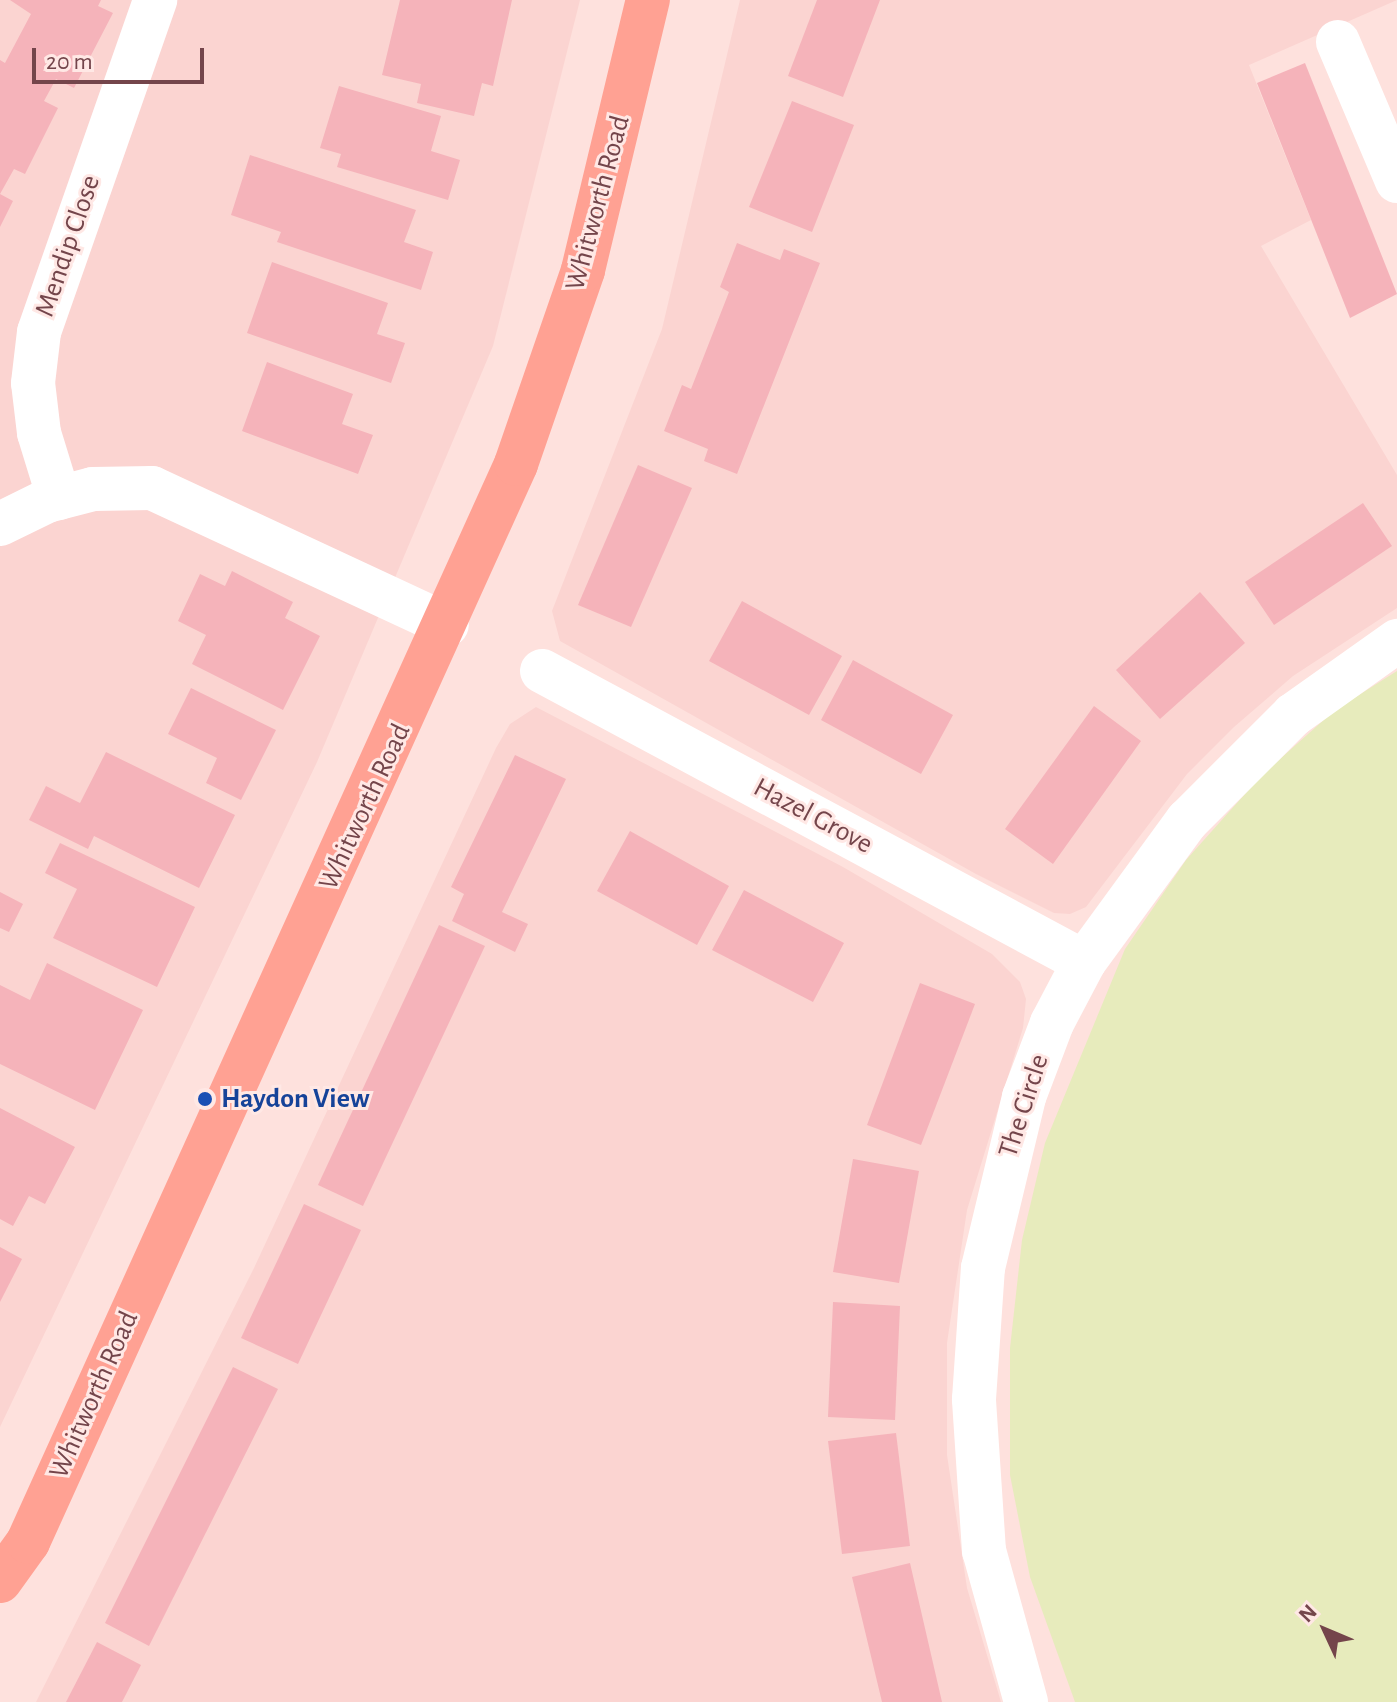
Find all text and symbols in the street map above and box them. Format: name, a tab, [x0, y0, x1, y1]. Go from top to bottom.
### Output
scale bar	[36, 32, 208, 82]
text: 20 m	[46, 50, 93, 74]
street label: Whitworth Road	[559, 112, 637, 294]
street label: Mendip Close	[28, 171, 108, 321]
street label: Whitworth Road	[312, 718, 418, 896]
street label: Hazel Grove	[748, 771, 878, 861]
street label: The Circle	[992, 1050, 1056, 1162]
place label: Haydon View	[221, 1082, 369, 1116]
marker: Haydon View	[196, 1090, 214, 1108]
street label: Whitworth Road	[42, 1306, 146, 1484]
north arrow	[1285, 1590, 1365, 1670]
text: N	[1295, 1600, 1321, 1626]

